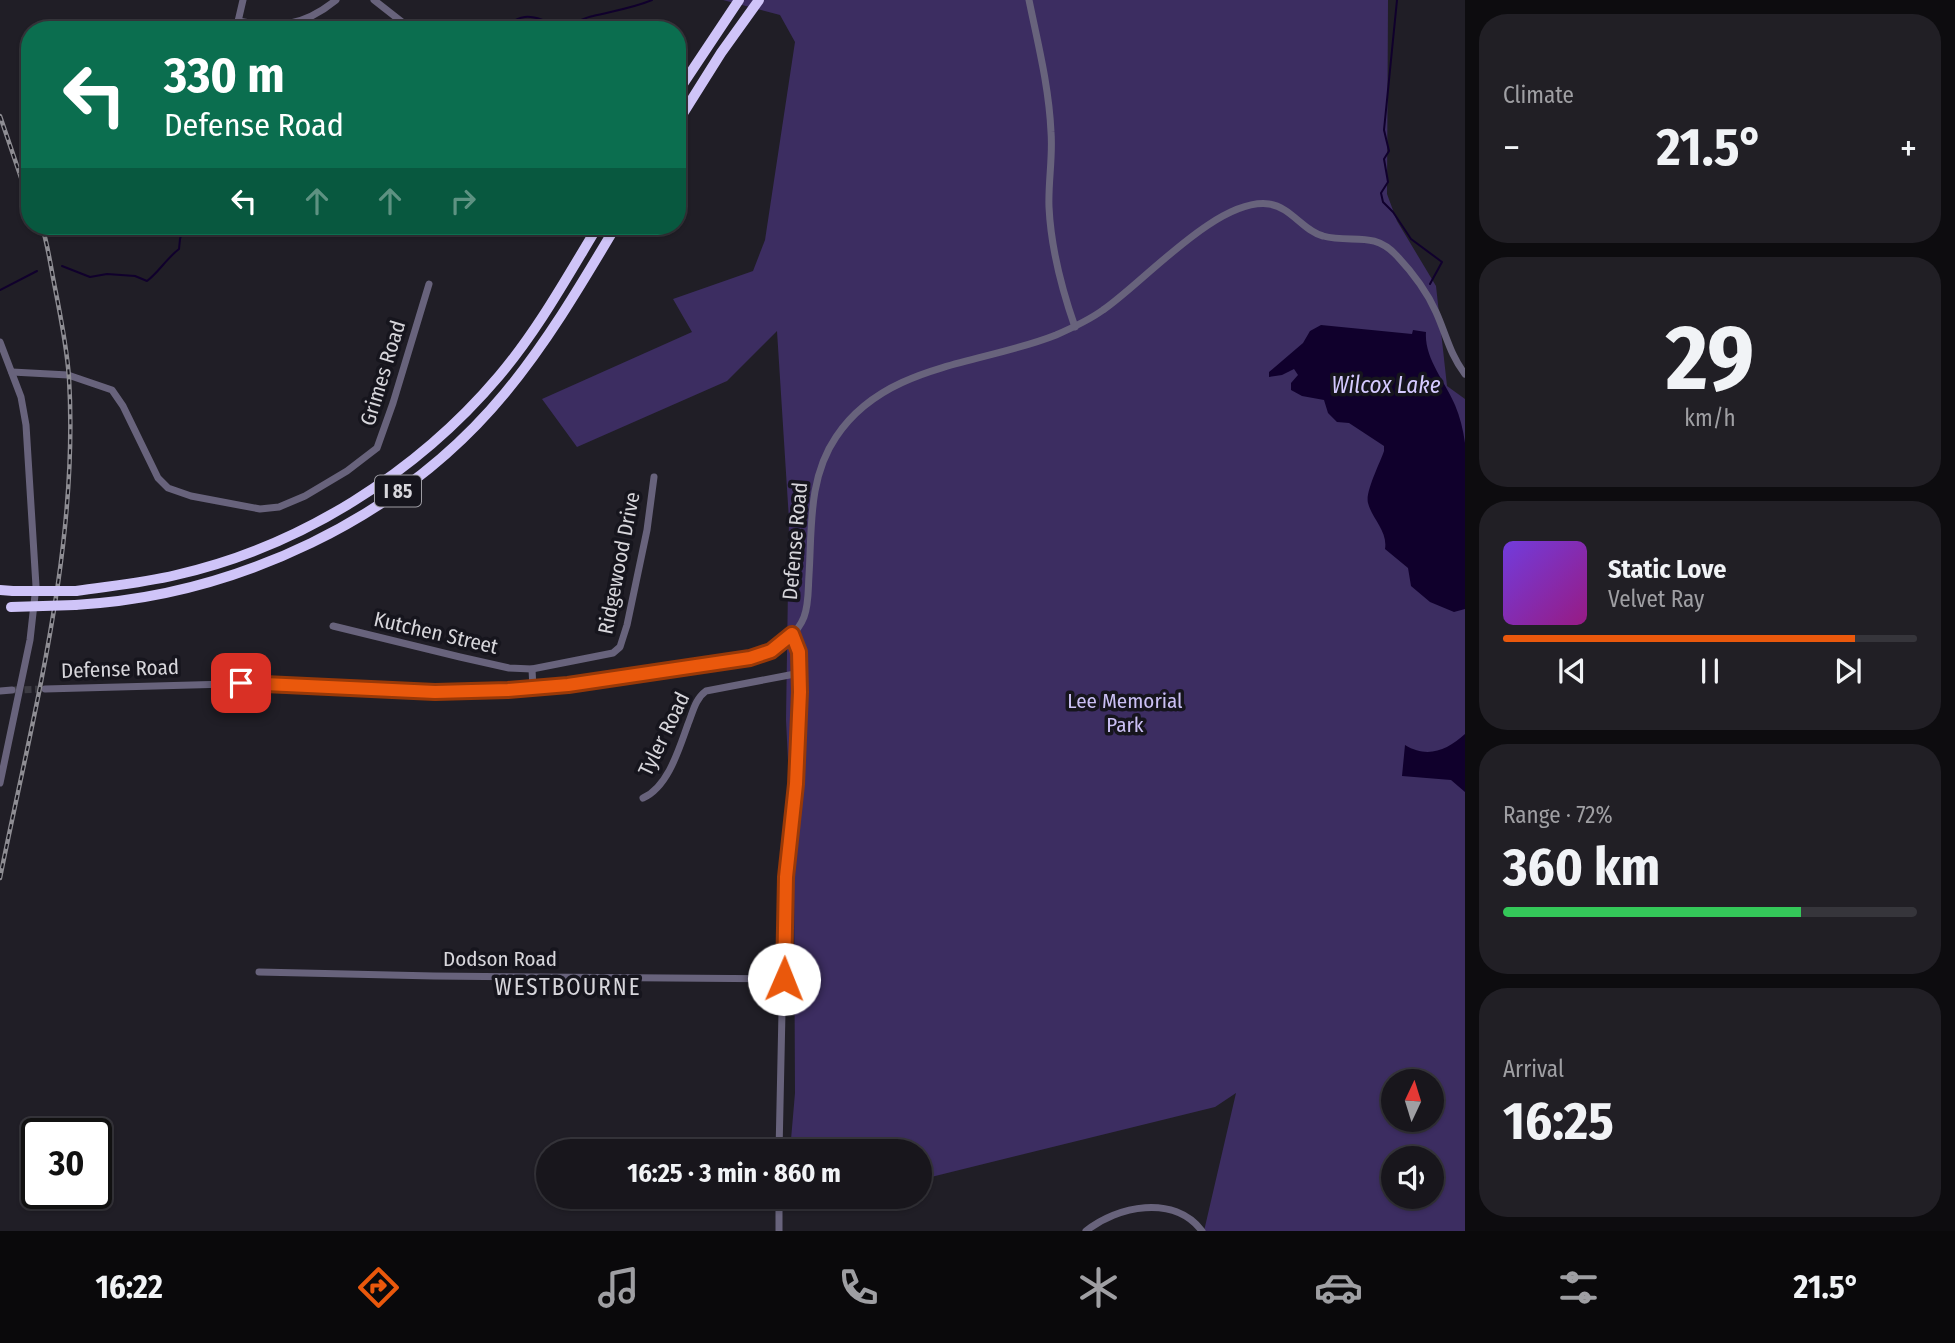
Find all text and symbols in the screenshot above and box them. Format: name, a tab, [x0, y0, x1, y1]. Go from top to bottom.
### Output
text: 330 m	[164, 46, 285, 105]
icon: left	[49, 49, 140, 140]
text: Climate	[1503, 81, 1574, 109]
text: Defense Road	[164, 106, 344, 144]
text: 21.5°	[1656, 116, 1763, 179]
text: −	[1503, 125, 1520, 171]
text: +	[1900, 125, 1917, 171]
icon: left	[225, 182, 263, 220]
icon: ahead	[298, 182, 336, 220]
icon: ahead	[371, 182, 409, 220]
icon: right	[444, 182, 482, 220]
text: 29	[1666, 304, 1754, 413]
street label: Grimes Road	[355, 317, 411, 429]
water label: Wilcox Lake	[1331, 371, 1441, 399]
text: km/h	[1684, 404, 1736, 432]
road number: I 85	[375, 476, 421, 506]
street label: Defense Road	[777, 481, 813, 601]
street label: Ridgewood Drive	[592, 490, 646, 636]
text: Static Love	[1608, 554, 1726, 585]
text: Velvet Ray	[1608, 585, 1704, 613]
street label: Kutchen Street	[371, 606, 501, 660]
icon: previous	[1553, 652, 1591, 690]
icon: pause	[1691, 652, 1729, 690]
icon: next	[1829, 652, 1867, 690]
pin	[211, 653, 271, 713]
street label: Defense Road	[61, 654, 179, 684]
icon: arrive	[222, 664, 260, 702]
street label: Tyler Road	[633, 688, 695, 780]
park label: Lee Memorial Park	[1067, 688, 1183, 738]
text: Range · 72%	[1503, 801, 1613, 829]
text: 360 km	[1503, 836, 1660, 899]
position arrow	[747, 942, 821, 1016]
street label: Dodson Road	[443, 946, 557, 972]
district label: WESTBOURNE	[494, 973, 642, 1001]
text: Arrival	[1503, 1055, 1564, 1083]
north arrow	[1381, 1069, 1444, 1132]
map controls	[1381, 1069, 1444, 1209]
text: 16:25	[1503, 1090, 1614, 1153]
speed limit sign: 30	[21, 1118, 112, 1209]
button: sound	[1381, 1146, 1444, 1209]
text: 16:25 · 3 min · 860 m	[627, 1158, 841, 1189]
icon: directions	[354, 1263, 403, 1312]
icon: music	[594, 1263, 643, 1312]
icon: phone	[834, 1263, 883, 1312]
icon: climate	[1074, 1263, 1123, 1312]
icon: car	[1314, 1263, 1363, 1312]
icon: filters	[1554, 1263, 1603, 1312]
text: 16:22	[95, 1268, 163, 1306]
text: 21.5°	[1794, 1268, 1859, 1306]

